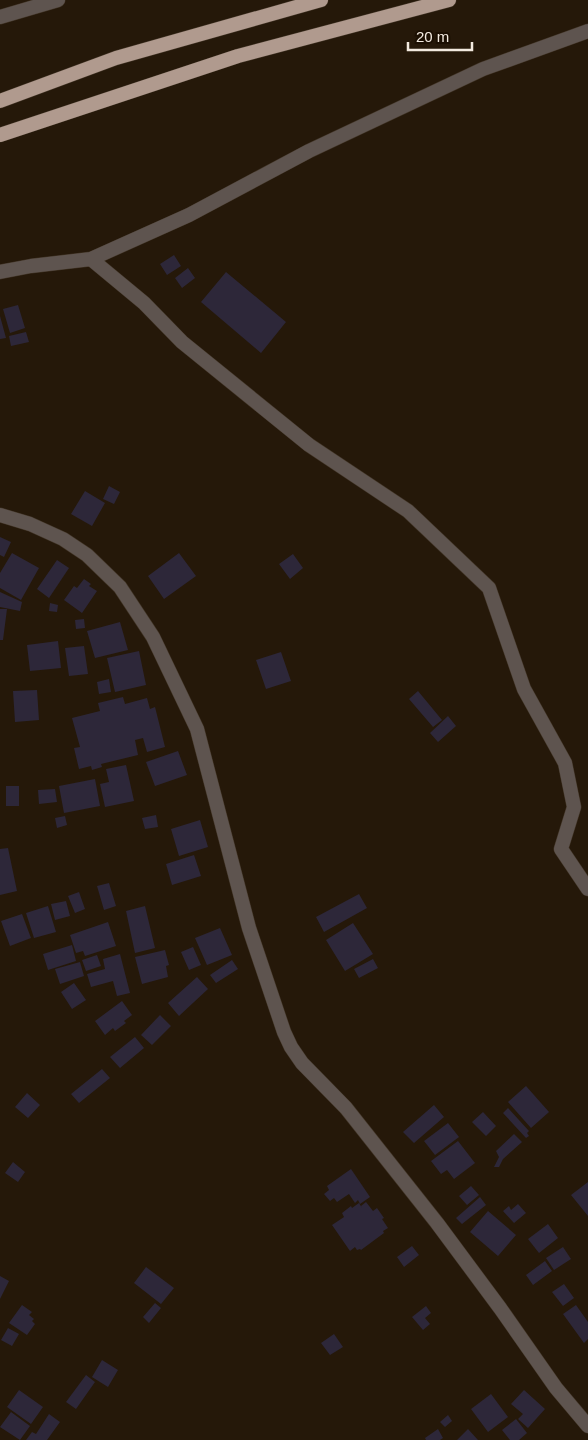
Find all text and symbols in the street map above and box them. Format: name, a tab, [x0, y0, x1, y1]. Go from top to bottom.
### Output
scale bar	[408, 20, 472, 52]
text: 20 m	[416, 28, 449, 45]

